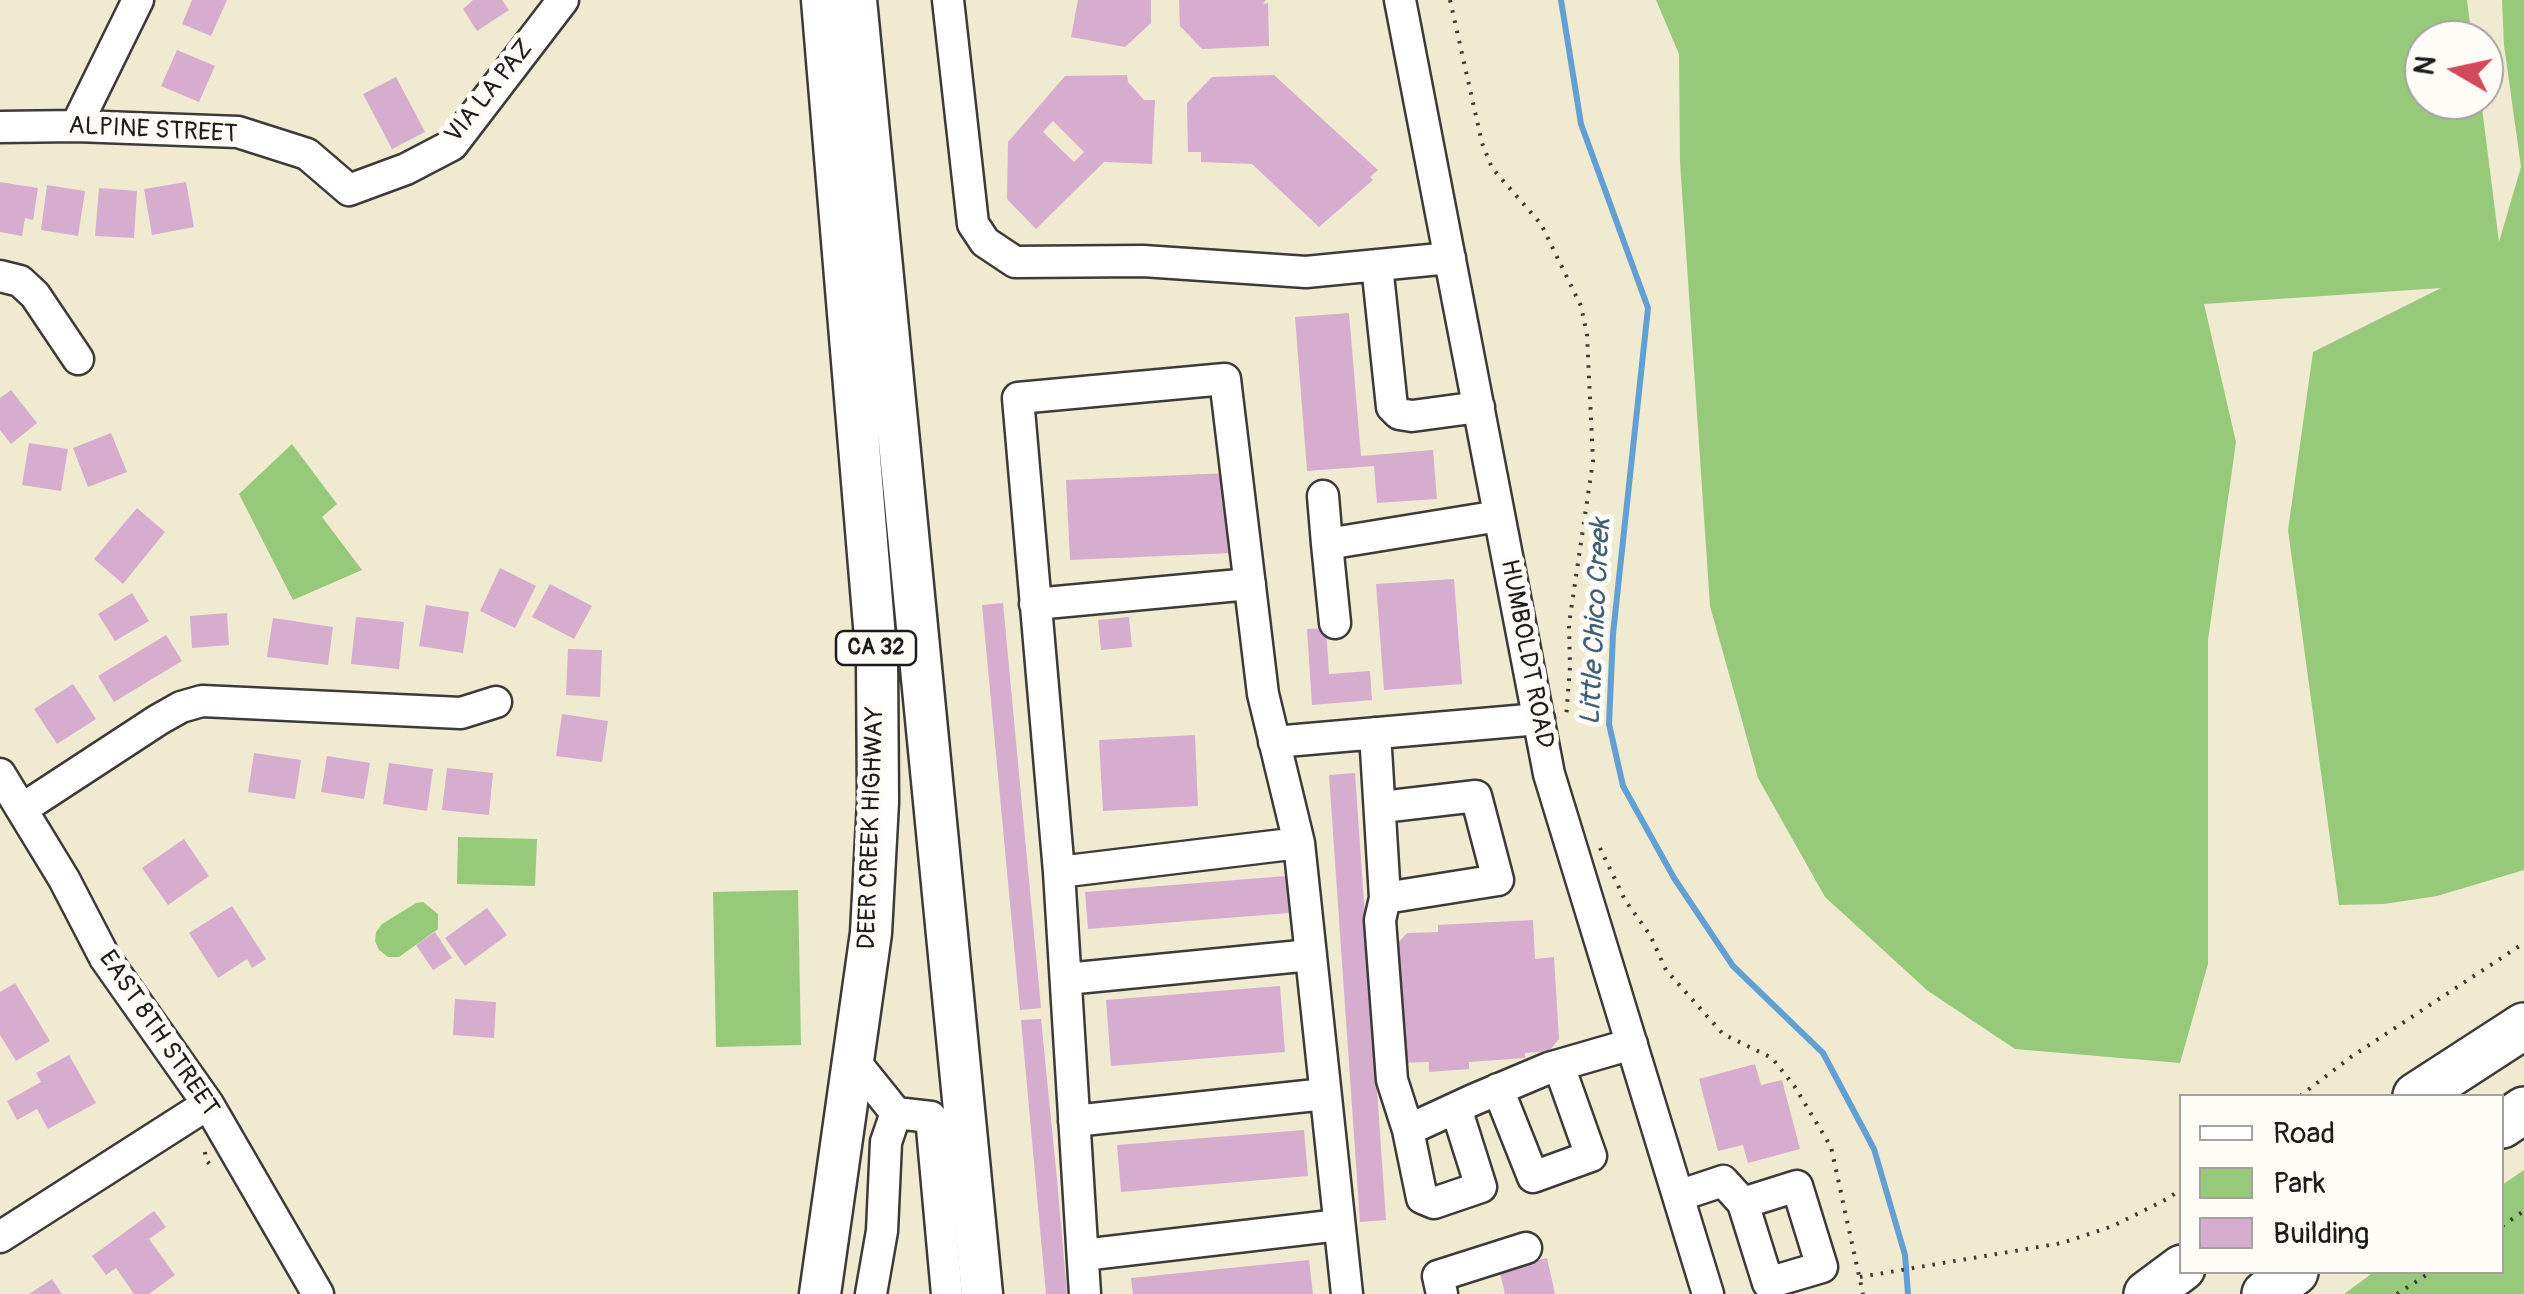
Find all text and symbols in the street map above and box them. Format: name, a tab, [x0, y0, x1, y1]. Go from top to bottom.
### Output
north arrow	[2404, 20, 2504, 120]
street label: VIA LA PAZ	[439, 34, 541, 150]
text: N	[2407, 53, 2445, 78]
street label: ALPINE STREET	[68, 112, 238, 150]
water label: Little Chico Creek	[1575, 518, 1619, 726]
street label: HUMBOLDT ROAD	[1493, 557, 1559, 751]
road number: CA 32	[836, 631, 916, 665]
street label: DEER CREEK HIGHWAY	[853, 706, 891, 950]
street label: EAST 8TH STREET	[91, 945, 225, 1123]
legend	[2179, 1094, 2504, 1274]
text: Road	[2273, 1115, 2335, 1152]
text: Park	[2273, 1165, 2326, 1202]
text: Building	[2273, 1215, 2369, 1252]

